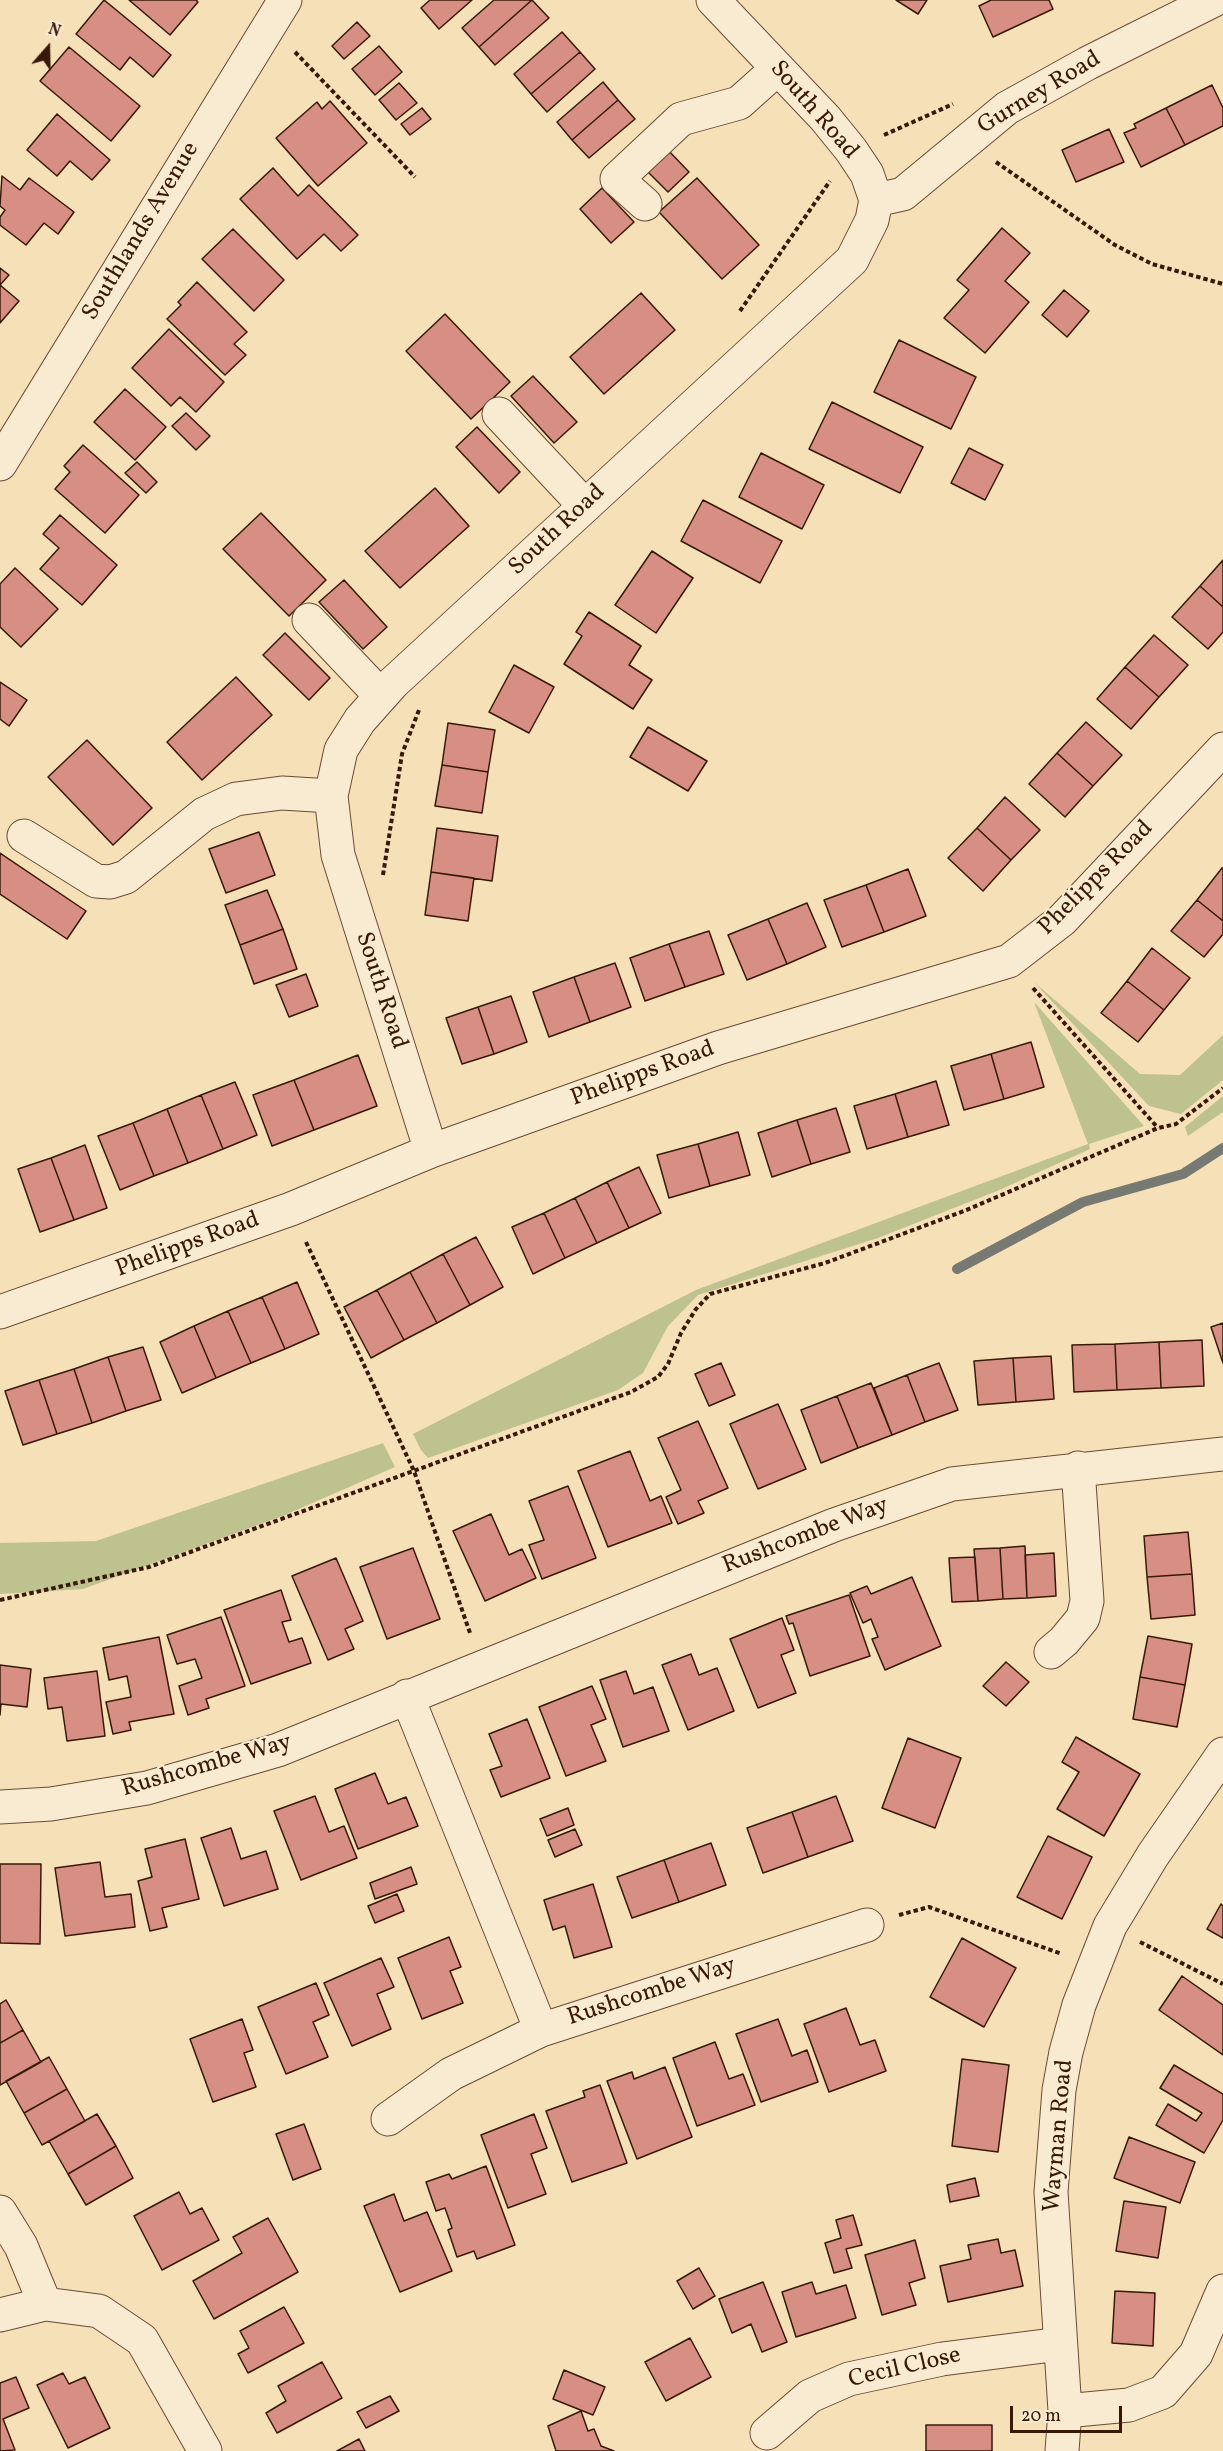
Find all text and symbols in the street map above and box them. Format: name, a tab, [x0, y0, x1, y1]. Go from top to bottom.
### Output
north arrow	[18, 18, 78, 78]
text: N	[45, 19, 63, 43]
street label: Gurney Road	[973, 46, 1107, 142]
street label: South Road	[762, 56, 864, 166]
street label: Southlands Avenue	[77, 138, 207, 326]
street label: South Road	[504, 479, 612, 583]
street label: Phelipps Road	[1034, 816, 1160, 942]
street label: South Road	[348, 929, 412, 1053]
street label: Phelipps Road	[567, 1036, 719, 1114]
street label: Phelipps Road	[112, 1207, 264, 1285]
street label: Rushcombe Way	[719, 1492, 893, 1582]
street label: Rushcombe Way	[119, 1729, 295, 1805]
street label: Rushcombe Way	[564, 1952, 740, 2034]
street label: Wayman Road	[1039, 2058, 1081, 2214]
street label: Cecil Close	[846, 2342, 964, 2396]
scale bar	[1013, 2394, 1126, 2432]
text: 20 m	[1021, 2404, 1061, 2429]

